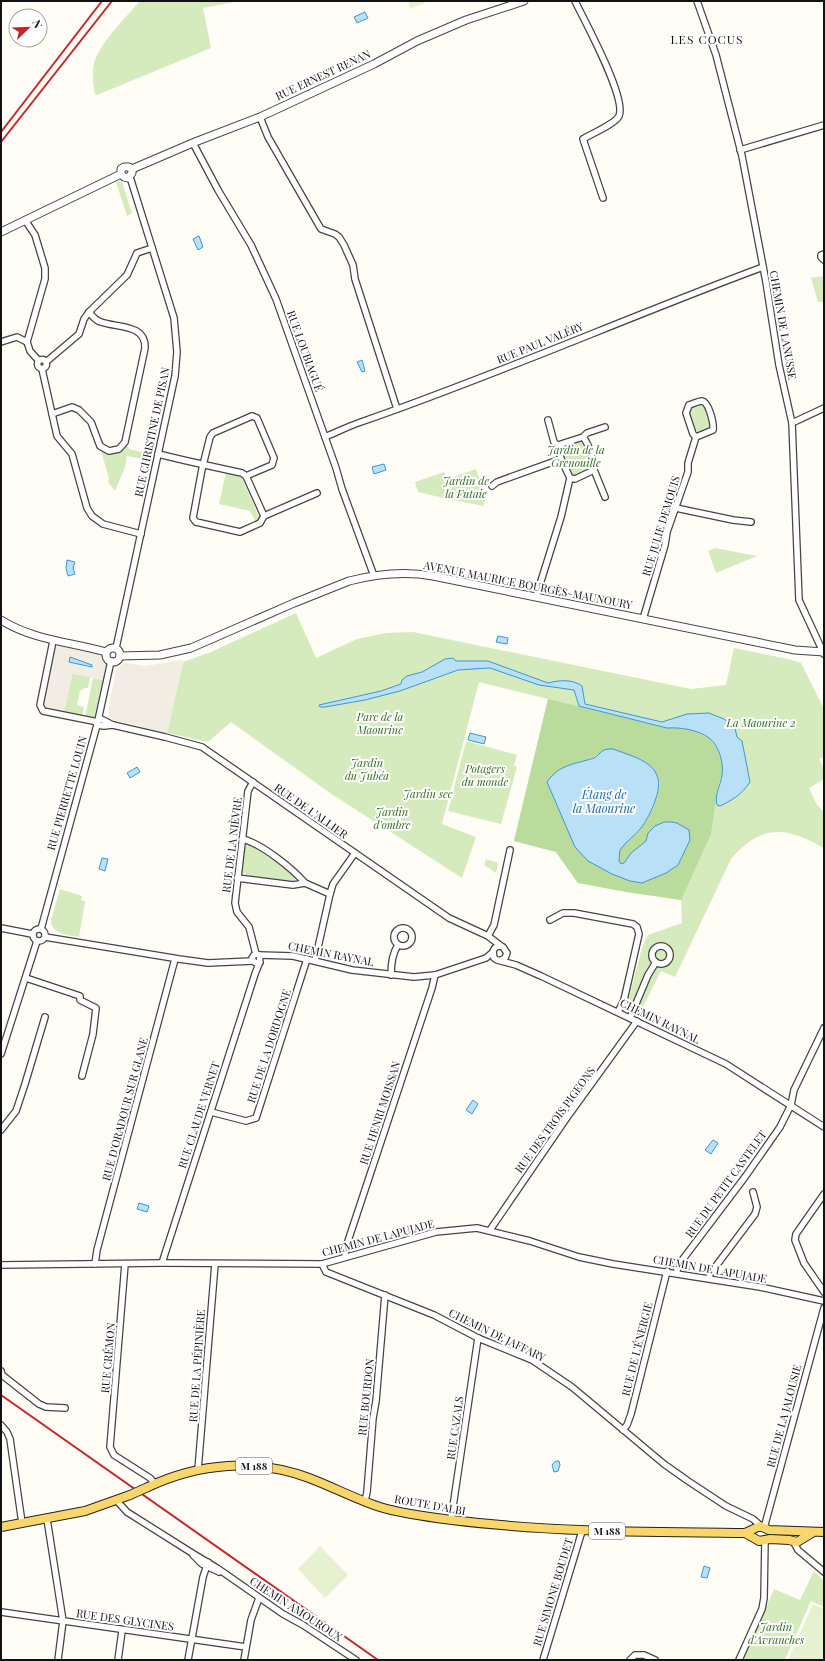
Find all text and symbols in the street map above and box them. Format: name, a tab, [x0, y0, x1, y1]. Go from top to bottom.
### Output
north arrow	[8, 8, 48, 48]
text: N	[29, 17, 46, 31]
district label: LES COCUS	[671, 31, 743, 47]
street label: RUE ERNEST RENAN	[273, 46, 373, 103]
street label: CHEMIN DE LANUSSE	[766, 269, 801, 381]
street label: RUE LOUBIAGUÉ	[284, 308, 327, 394]
street label: RUE PAUL VALÉRY	[494, 318, 586, 367]
street label: RUE CHRISTINE DE PISAN	[130, 365, 173, 498]
park label: Jardin de la Grenouille	[547, 442, 605, 470]
park label: Jardin de la Futaie	[443, 473, 489, 501]
street label: RUE JULIE DEMOUIS	[638, 474, 683, 578]
street label: AVENUE MAURICE BOURGÈS-MAUNOURY	[421, 557, 634, 612]
park label: Parc de la Maourine	[356, 709, 403, 737]
park label: La Maourine 2	[725, 715, 796, 730]
street label: RUE PIERRETTE LOUIN	[43, 734, 90, 852]
park label: Jardin du Jubéa	[345, 755, 389, 783]
park label: Potagers du monde	[462, 761, 508, 789]
street label: RUE DE L'ALLIER	[272, 780, 352, 842]
park label: Jardin sec	[404, 786, 453, 801]
water label: Étang de la Maourine	[573, 786, 635, 816]
street label: RUE DE LA NIÈVRE	[218, 796, 245, 894]
park label: Jardin d'ombre	[374, 804, 411, 832]
street label: CHEMIN RAYNAL	[287, 938, 376, 969]
street label: RUE DE LA DORDOGNE	[243, 987, 294, 1105]
street label: CHEMIN RAYNAL	[618, 995, 703, 1047]
street label: RUE D'ORADOUR SUR GLANE	[98, 1035, 151, 1182]
street label: RUE CLAUDE VERNET	[174, 1059, 223, 1170]
street label: RUE HENRI MOISSAN	[356, 1059, 403, 1167]
street label: RUE DES TROIS PIGEONS	[511, 1064, 598, 1176]
street label: RUE DU PETIT CASTELET	[682, 1127, 770, 1240]
street label: CHEMIN DE LAPUJADE	[320, 1215, 436, 1260]
street label: CHEMIN DE LAPUJADE	[652, 1251, 769, 1286]
street label: RUE DE L'ÉNERGIE	[618, 1300, 656, 1397]
street label: CHEMIN DE JAFFARY	[446, 1305, 548, 1365]
street label: RUE DE LA PÉPINIÈRE	[185, 1309, 208, 1423]
street label: RUE CRÉMON	[97, 1322, 118, 1394]
street label: RUE BOURDON	[354, 1357, 377, 1436]
street label: RUE DE LA JALOUSIE	[763, 1362, 805, 1469]
street label: RUE CAZALS	[443, 1395, 466, 1461]
road number: M 188	[236, 1458, 272, 1474]
street label: ROUTE D'ALBI	[393, 1491, 467, 1518]
road number: M 188	[589, 1523, 625, 1539]
street label: RUE SIMONE BOUDET	[529, 1536, 576, 1648]
street label: CHEMIN AMOUROUX	[247, 1573, 345, 1644]
street label: RUE DES GLYCINES	[75, 1605, 175, 1634]
park label: Jardin d'Avranches	[748, 1619, 805, 1647]

